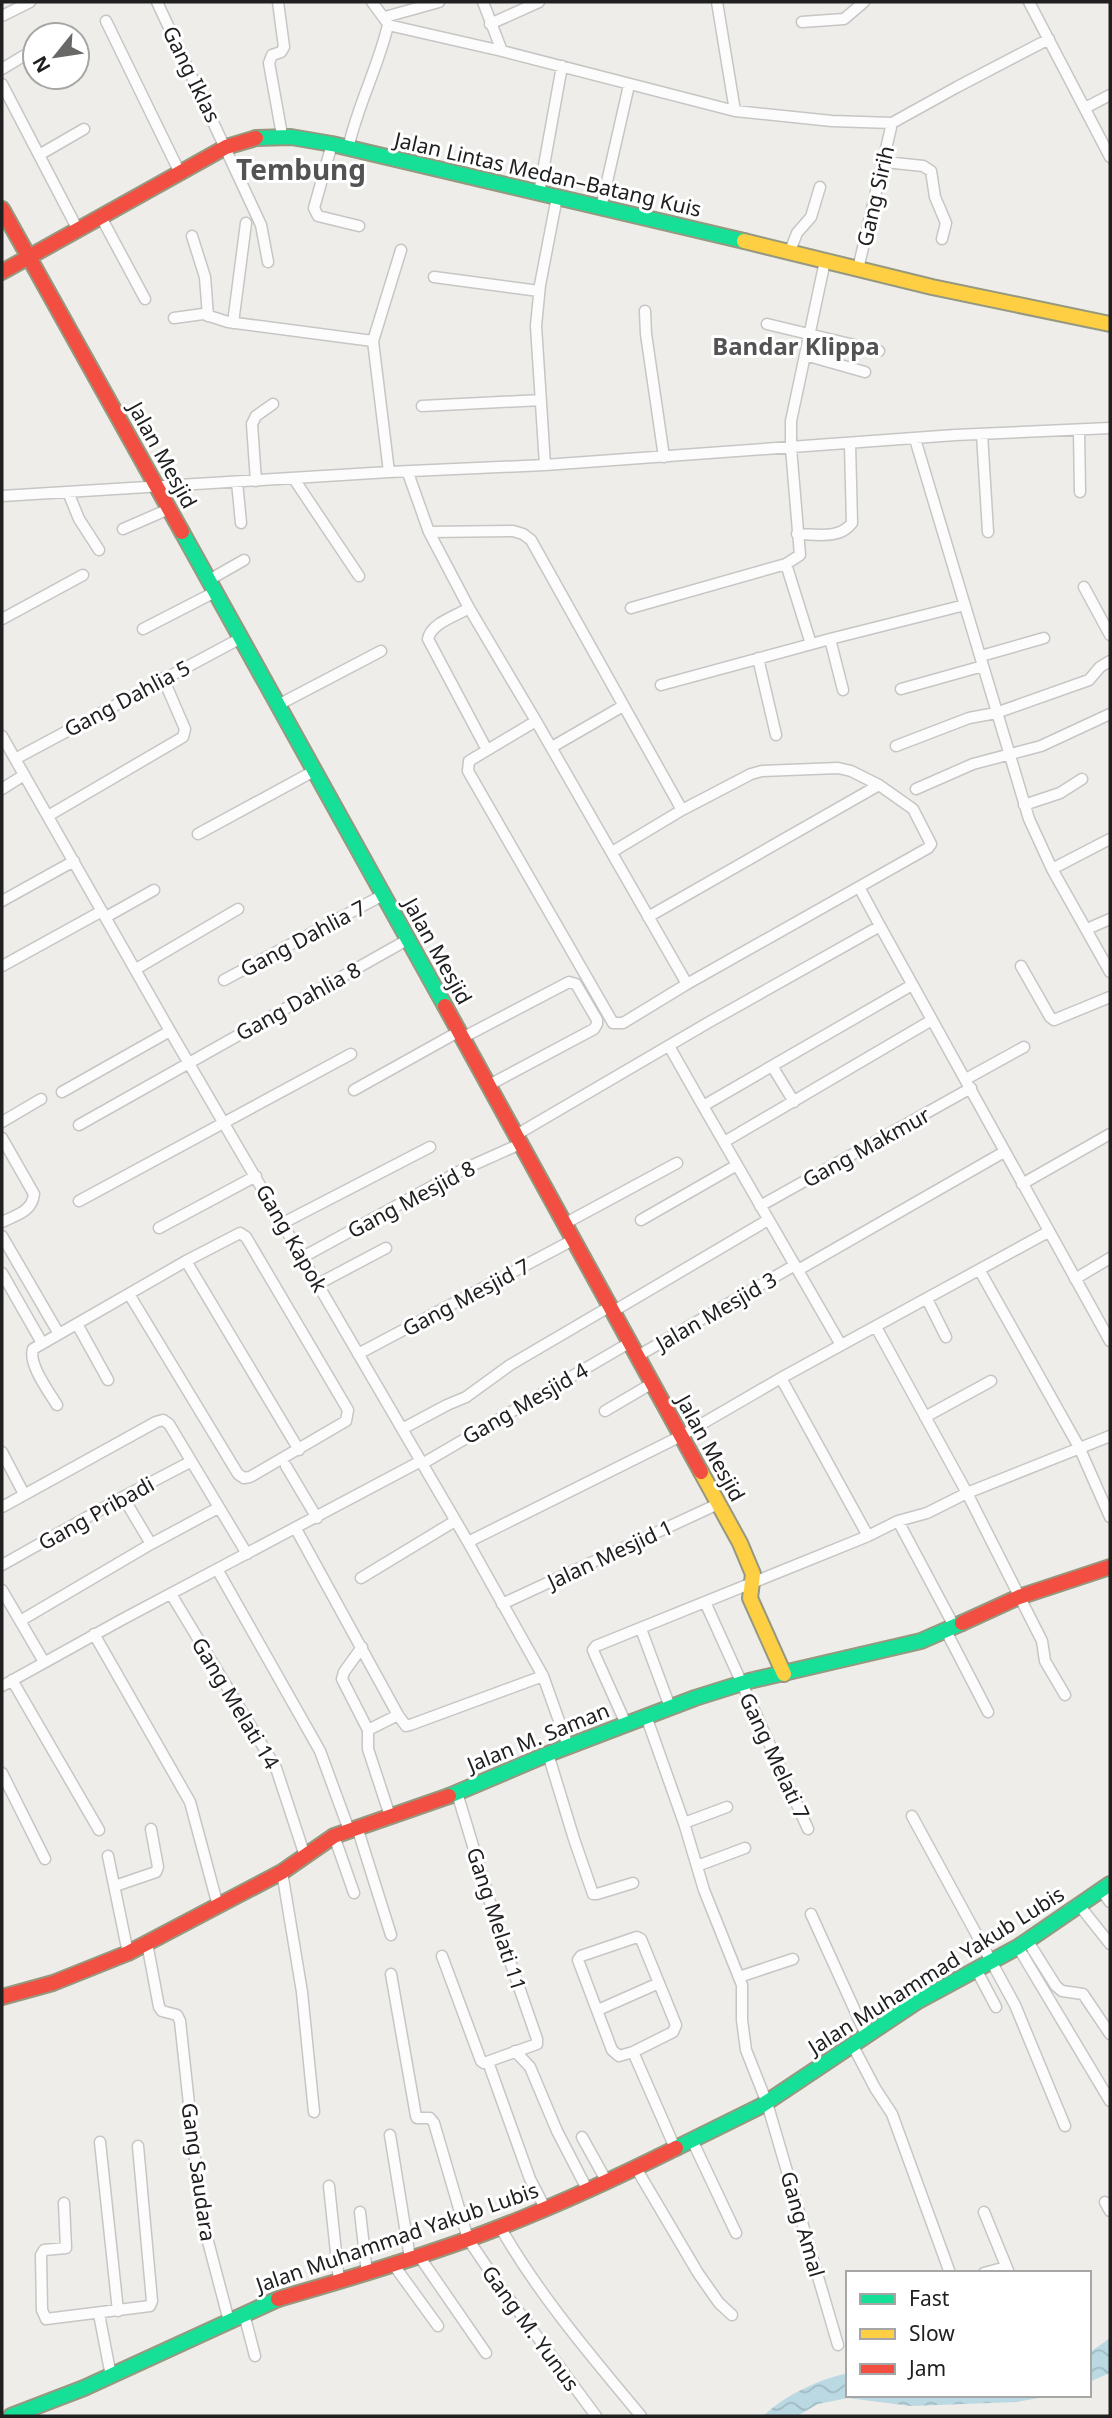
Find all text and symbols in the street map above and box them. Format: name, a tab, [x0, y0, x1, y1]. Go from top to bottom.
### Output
north arrow	[21, 21, 91, 91]
street label: Gang Iklas	[157, 21, 227, 127]
text: N	[26, 51, 56, 78]
street label: Jalan Lintas Medan–Batang Kuis	[390, 125, 704, 223]
street label: Gang Sirih	[850, 143, 900, 249]
district label: Tembung	[236, 150, 366, 188]
district label: Bandar Klippa	[712, 329, 880, 362]
street label: Jalan Mesjid	[121, 395, 204, 513]
street label: Gang Dahlia 5	[59, 653, 195, 743]
street label: Jalan Mesjid	[396, 891, 479, 1009]
street label: Gang Dahlia 7	[235, 893, 371, 983]
street label: Gang Dahlia 8	[231, 955, 365, 1047]
street label: Gang Makmur	[797, 1100, 935, 1194]
street label: Gang Mesjid 8	[342, 1154, 480, 1244]
street label: Gang Kapok	[250, 1179, 335, 1298]
street label: Gang Mesjid 7	[397, 1252, 535, 1342]
street label: Jalan Mesjid 3	[649, 1265, 782, 1358]
street label: Gang Mesjid 4	[457, 1356, 593, 1450]
street label: Jalan Mesjid	[669, 1388, 752, 1506]
street label: Gang Pribadi	[33, 1470, 159, 1556]
street label: Jalan Mesjid 1	[541, 1513, 677, 1596]
street label: Gang Melati 14	[186, 1632, 286, 1774]
street label: Gang Melati 7	[733, 1688, 817, 1824]
street label: Jalan M. Saman	[461, 1696, 613, 1779]
street label: Gang Melati 11	[461, 1844, 533, 1994]
street label: Jalan Muhammad Yakub Lubis	[801, 1879, 1069, 2062]
street label: Gang Saudara	[175, 2101, 223, 2243]
street label: Gang Amal	[775, 2168, 831, 2280]
street label: Jalan Muhammad Yakub Lubis	[250, 2175, 542, 2299]
street label: Gang M. Yunus	[476, 2260, 586, 2396]
legend	[846, 2271, 1091, 2397]
text: Fast	[909, 2284, 950, 2312]
text: Slow	[909, 2319, 955, 2347]
text: Jam	[907, 2354, 946, 2382]

